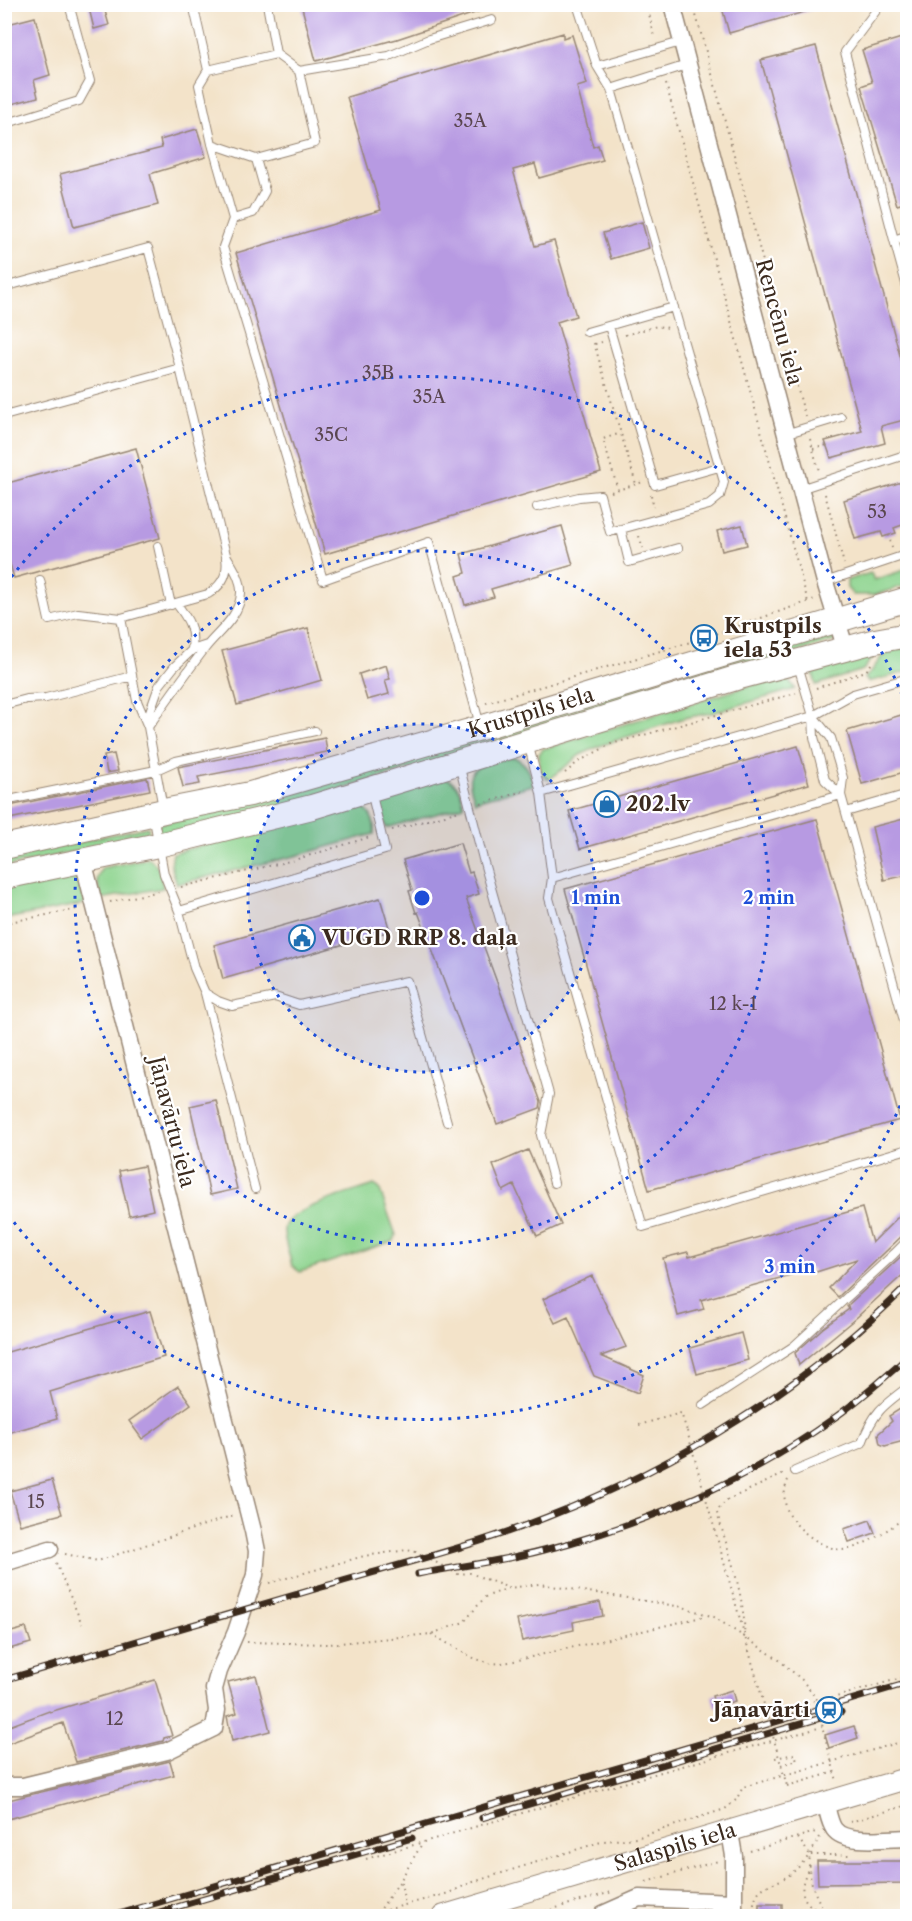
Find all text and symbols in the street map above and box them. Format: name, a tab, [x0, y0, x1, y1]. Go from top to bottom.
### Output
house number: 35A	[453, 110, 487, 132]
street label: Rencēnu iela	[751, 256, 809, 389]
house number: 35B	[362, 362, 394, 384]
house number: 35A	[412, 386, 446, 408]
house number: 35C	[314, 424, 348, 446]
house number: 53	[867, 501, 887, 523]
place label: Krustpils iela 53	[724, 613, 822, 662]
bus stop icon: Krustpils iela 53	[689, 623, 719, 653]
street label: Krustpils iela	[465, 681, 598, 743]
shop icon: 202.lv	[592, 789, 622, 819]
place label: 202.lv	[626, 791, 691, 816]
text: 1 min	[571, 887, 621, 909]
text: 2 min	[743, 887, 796, 909]
centre of rings	[412, 888, 432, 908]
public building icon: VUGD RRP 8. daļa	[287, 923, 317, 953]
place label: VUGD RRP 8. daļa	[321, 925, 518, 951]
house number: 12 k-1	[709, 993, 757, 1015]
street label: Jāņavārtu iela	[142, 1051, 201, 1191]
text: 3 min	[764, 1256, 816, 1278]
house number: 15	[27, 1491, 45, 1513]
station icon: Jāņavārti	[814, 1695, 844, 1725]
place label: Jāņavārti	[709, 1697, 811, 1723]
house number: 12	[106, 1708, 124, 1730]
street label: Salaspils iela	[611, 1817, 740, 1877]

